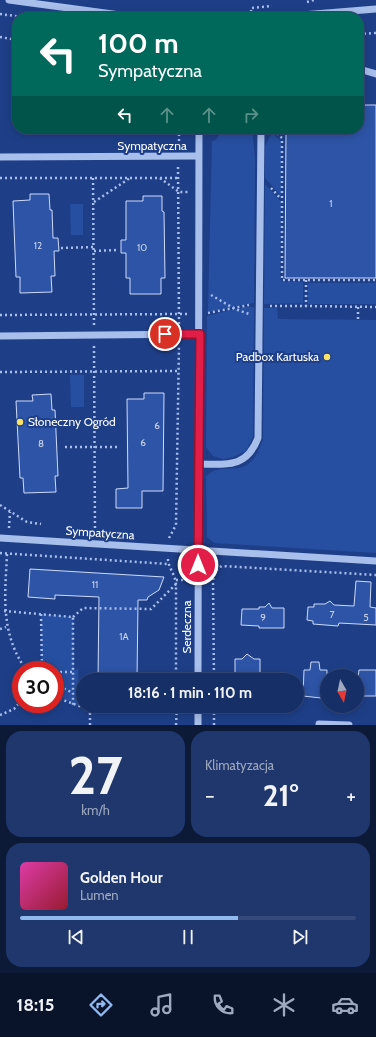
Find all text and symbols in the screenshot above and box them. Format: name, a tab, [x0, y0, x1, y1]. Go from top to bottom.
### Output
text: 100 m	[98, 26, 179, 60]
icon: left	[32, 28, 84, 80]
text: Sympatyczna	[98, 60, 202, 82]
icon: left	[114, 104, 136, 126]
icon: ahead	[156, 104, 178, 126]
icon: ahead	[198, 104, 220, 126]
icon: right	[240, 104, 262, 126]
street label: Sympatyczna	[117, 138, 187, 153]
house number: 1	[329, 197, 333, 210]
house number: 12	[34, 239, 42, 252]
house number: 10	[137, 241, 147, 254]
pin	[148, 317, 182, 351]
icon: arrive	[154, 323, 176, 345]
place label: Padbox Kartuska	[236, 349, 319, 364]
marker: Padbox Kartuska	[322, 352, 332, 362]
place label: Słoneczny Ogród	[28, 414, 116, 429]
marker: Słoneczny Ogród	[15, 417, 25, 427]
house number: 6	[154, 419, 160, 432]
house number: 6	[140, 436, 146, 449]
house number: 8	[38, 437, 44, 450]
street label: Sympatyczna	[65, 523, 135, 542]
position arrow	[177, 544, 219, 586]
house number: 11	[92, 578, 98, 591]
street label: Serdeczna	[179, 600, 194, 654]
house number: 7	[329, 608, 335, 621]
house number: 9	[260, 611, 266, 624]
house number: 5	[363, 611, 369, 624]
house number: 1A	[119, 630, 130, 643]
speed limit sign: 30	[12, 661, 64, 713]
north arrow	[320, 669, 364, 713]
map controls	[320, 669, 364, 713]
text: 18:16 · 1 min · 110 m	[128, 684, 252, 702]
text: 27	[68, 744, 123, 807]
text: Klimatyzacja	[205, 757, 274, 773]
text: 21°	[263, 777, 298, 814]
text: −	[205, 782, 215, 809]
text: +	[346, 782, 356, 809]
text: km/h	[81, 802, 110, 818]
text: Golden Hour	[80, 869, 163, 887]
text: Lumen	[80, 887, 119, 903]
icon: previous	[65, 926, 87, 948]
icon: pause	[177, 926, 199, 948]
icon: next	[289, 926, 311, 948]
icon: directions	[87, 991, 115, 1019]
icon: music	[148, 991, 176, 1019]
icon: phone	[209, 991, 237, 1019]
icon: climate	[270, 991, 298, 1019]
icon: car	[331, 991, 359, 1019]
text: 18:15	[17, 994, 54, 1016]

